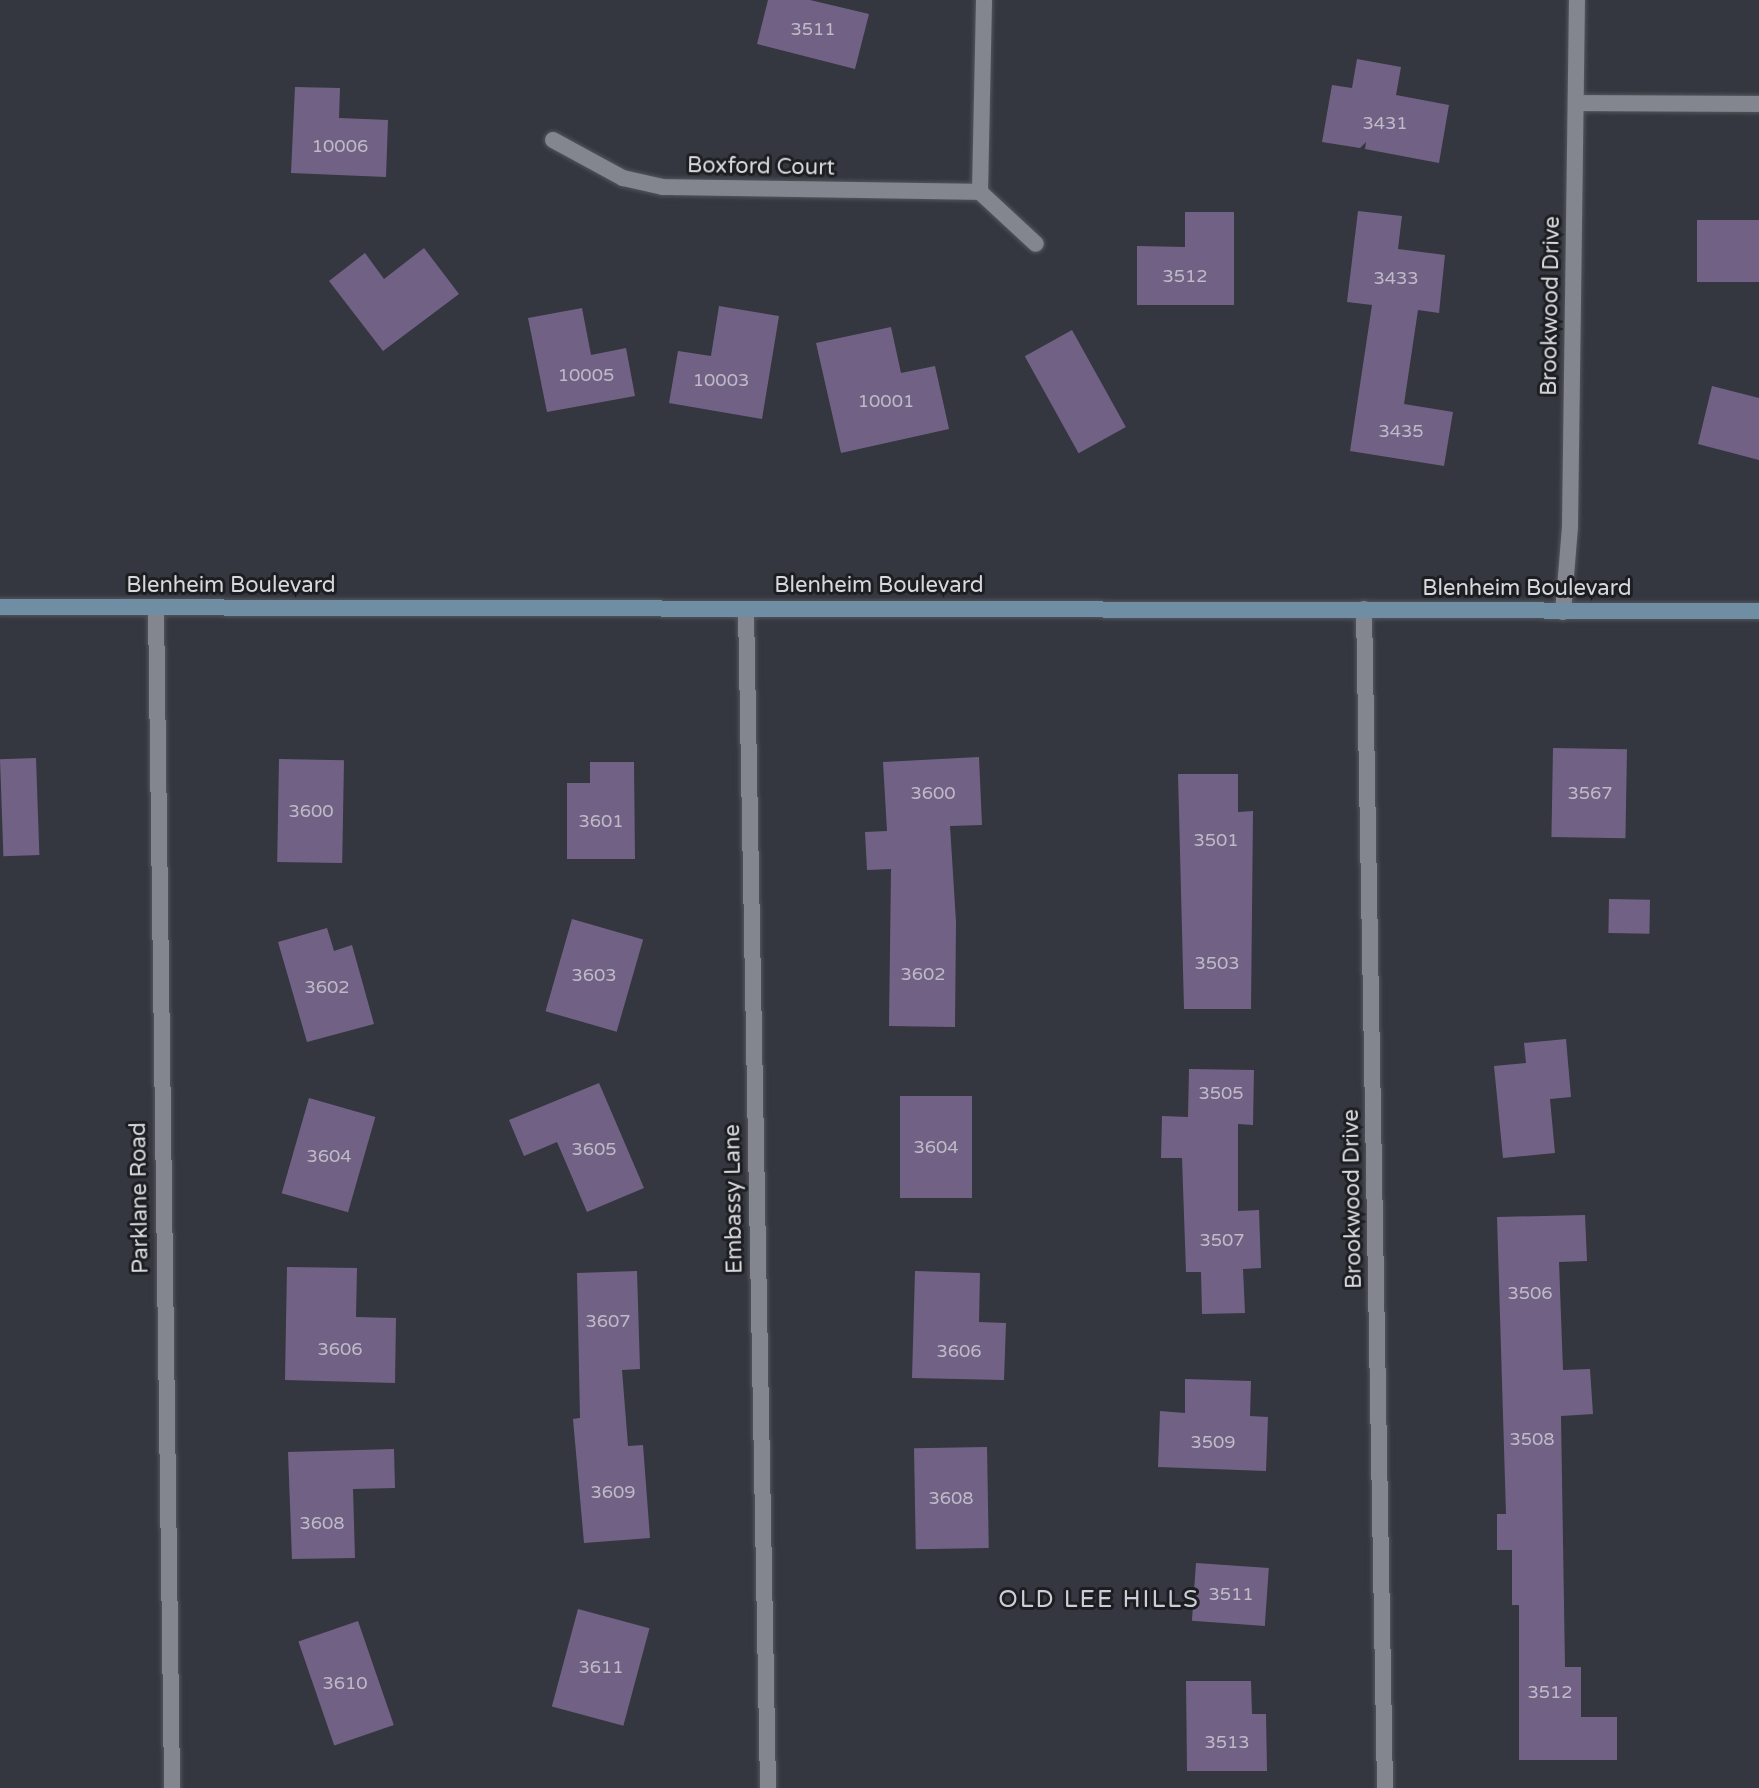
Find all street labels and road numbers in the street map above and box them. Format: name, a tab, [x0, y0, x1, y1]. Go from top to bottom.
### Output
street label: Boxford Court	[687, 153, 835, 181]
street label: Brookwood Drive	[1536, 216, 1566, 396]
street label: Blenheim Boulevard	[126, 573, 336, 599]
street label: Blenheim Boulevard	[774, 573, 984, 599]
street label: Blenheim Boulevard	[1422, 576, 1632, 602]
street label: Brookwood Drive	[1338, 1109, 1368, 1289]
street label: Parklane Road	[125, 1122, 155, 1274]
street label: Embassy Lane	[719, 1124, 749, 1274]

